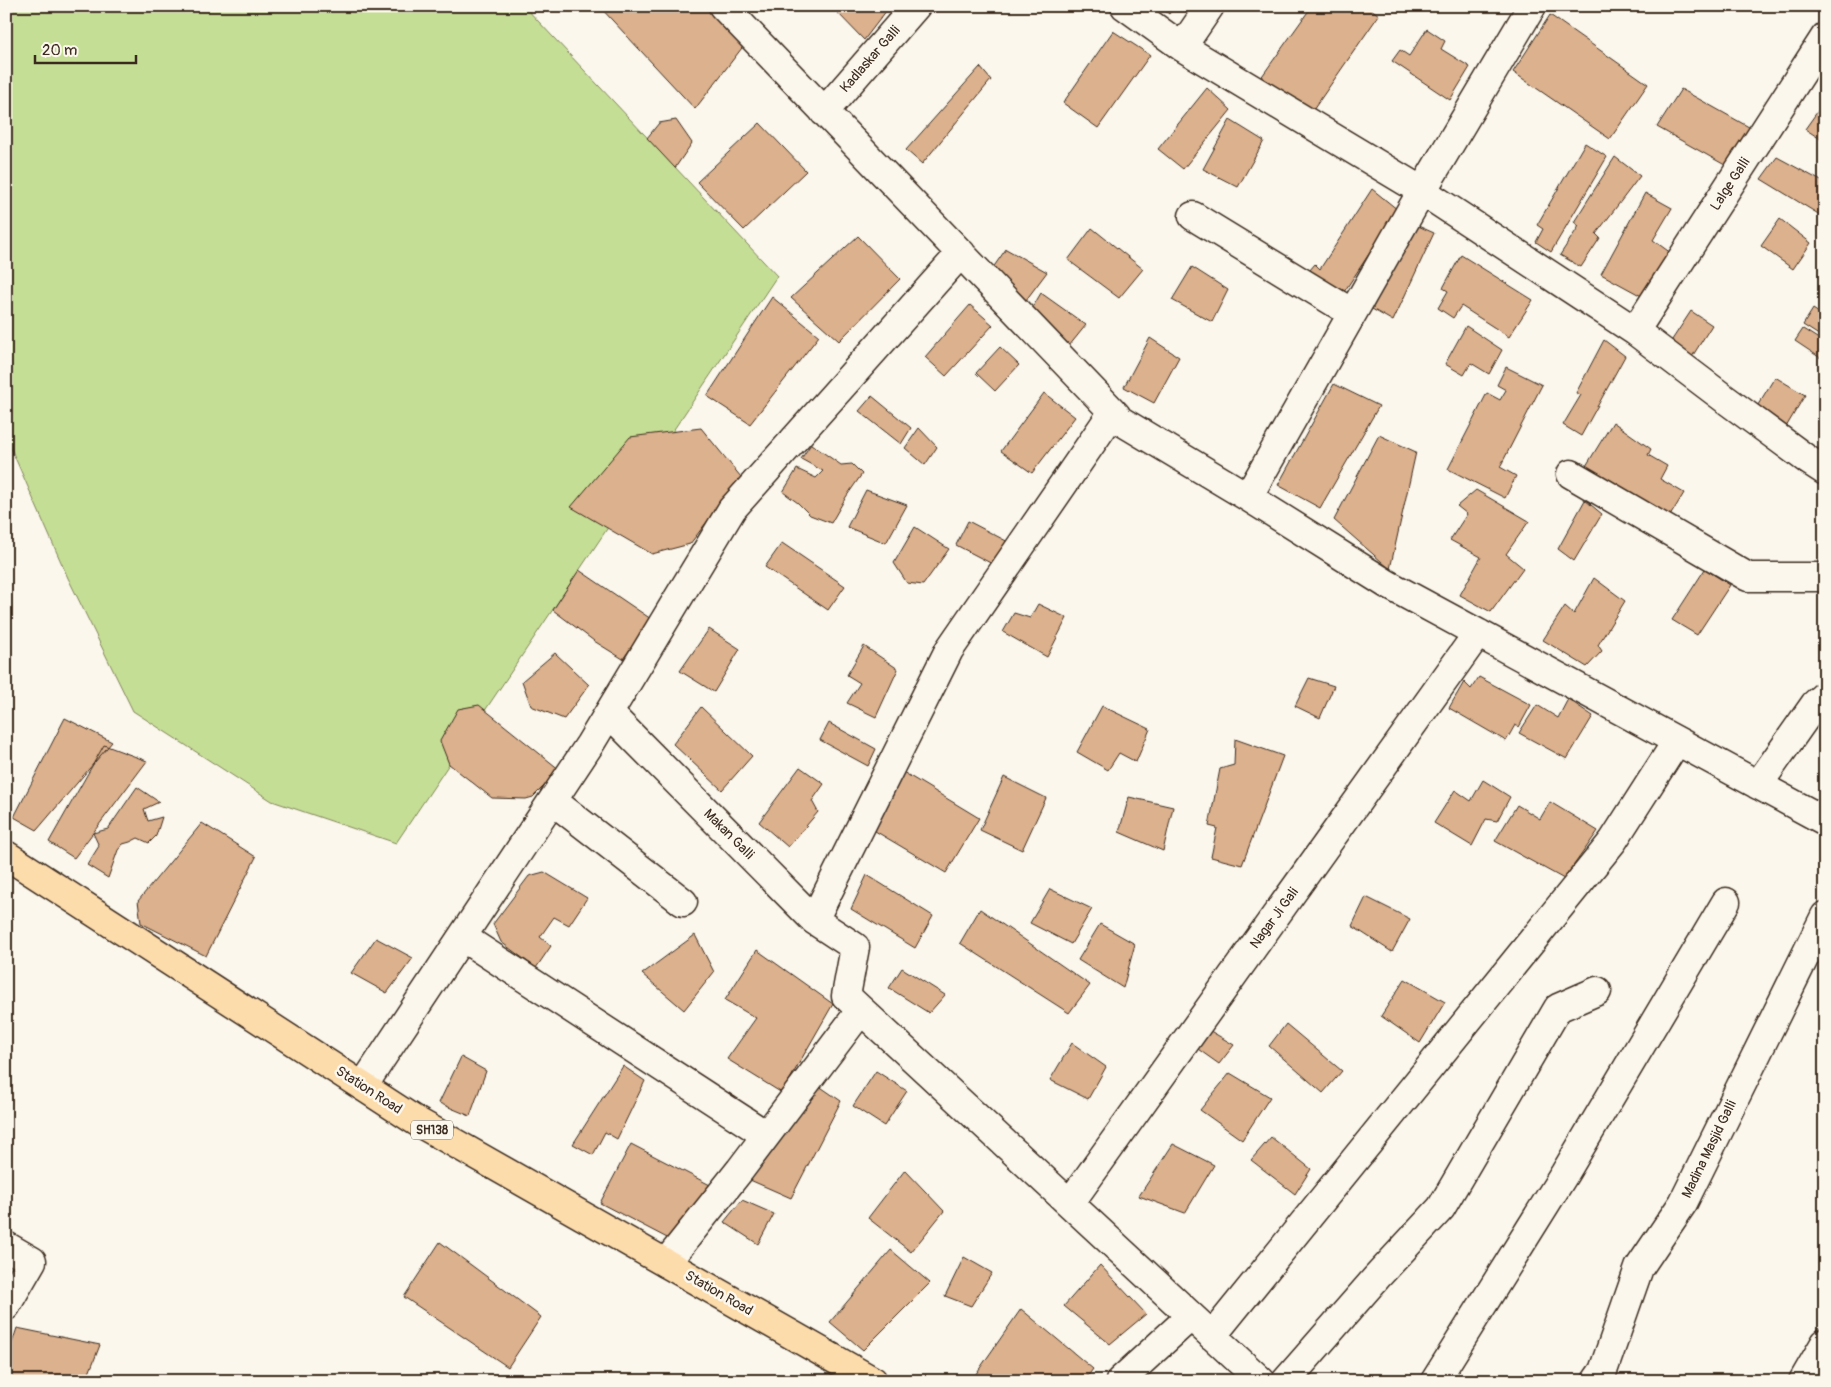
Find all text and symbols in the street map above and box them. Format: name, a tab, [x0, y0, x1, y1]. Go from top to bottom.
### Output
street label: Kadlaskar Galli	[836, 22, 904, 96]
scale bar	[35, 32, 136, 64]
text: 20 m	[42, 41, 77, 60]
street label: Lalge Galli	[1707, 154, 1754, 214]
street label: Makan Galli	[700, 805, 758, 863]
street label: Nagar Ji Gali	[1246, 884, 1302, 952]
street label: Station Road	[333, 1062, 405, 1118]
street label: Madina Masjid Galli	[1678, 1097, 1740, 1201]
road number: SH138	[411, 1120, 453, 1140]
street label: Station Road	[682, 1267, 756, 1319]

